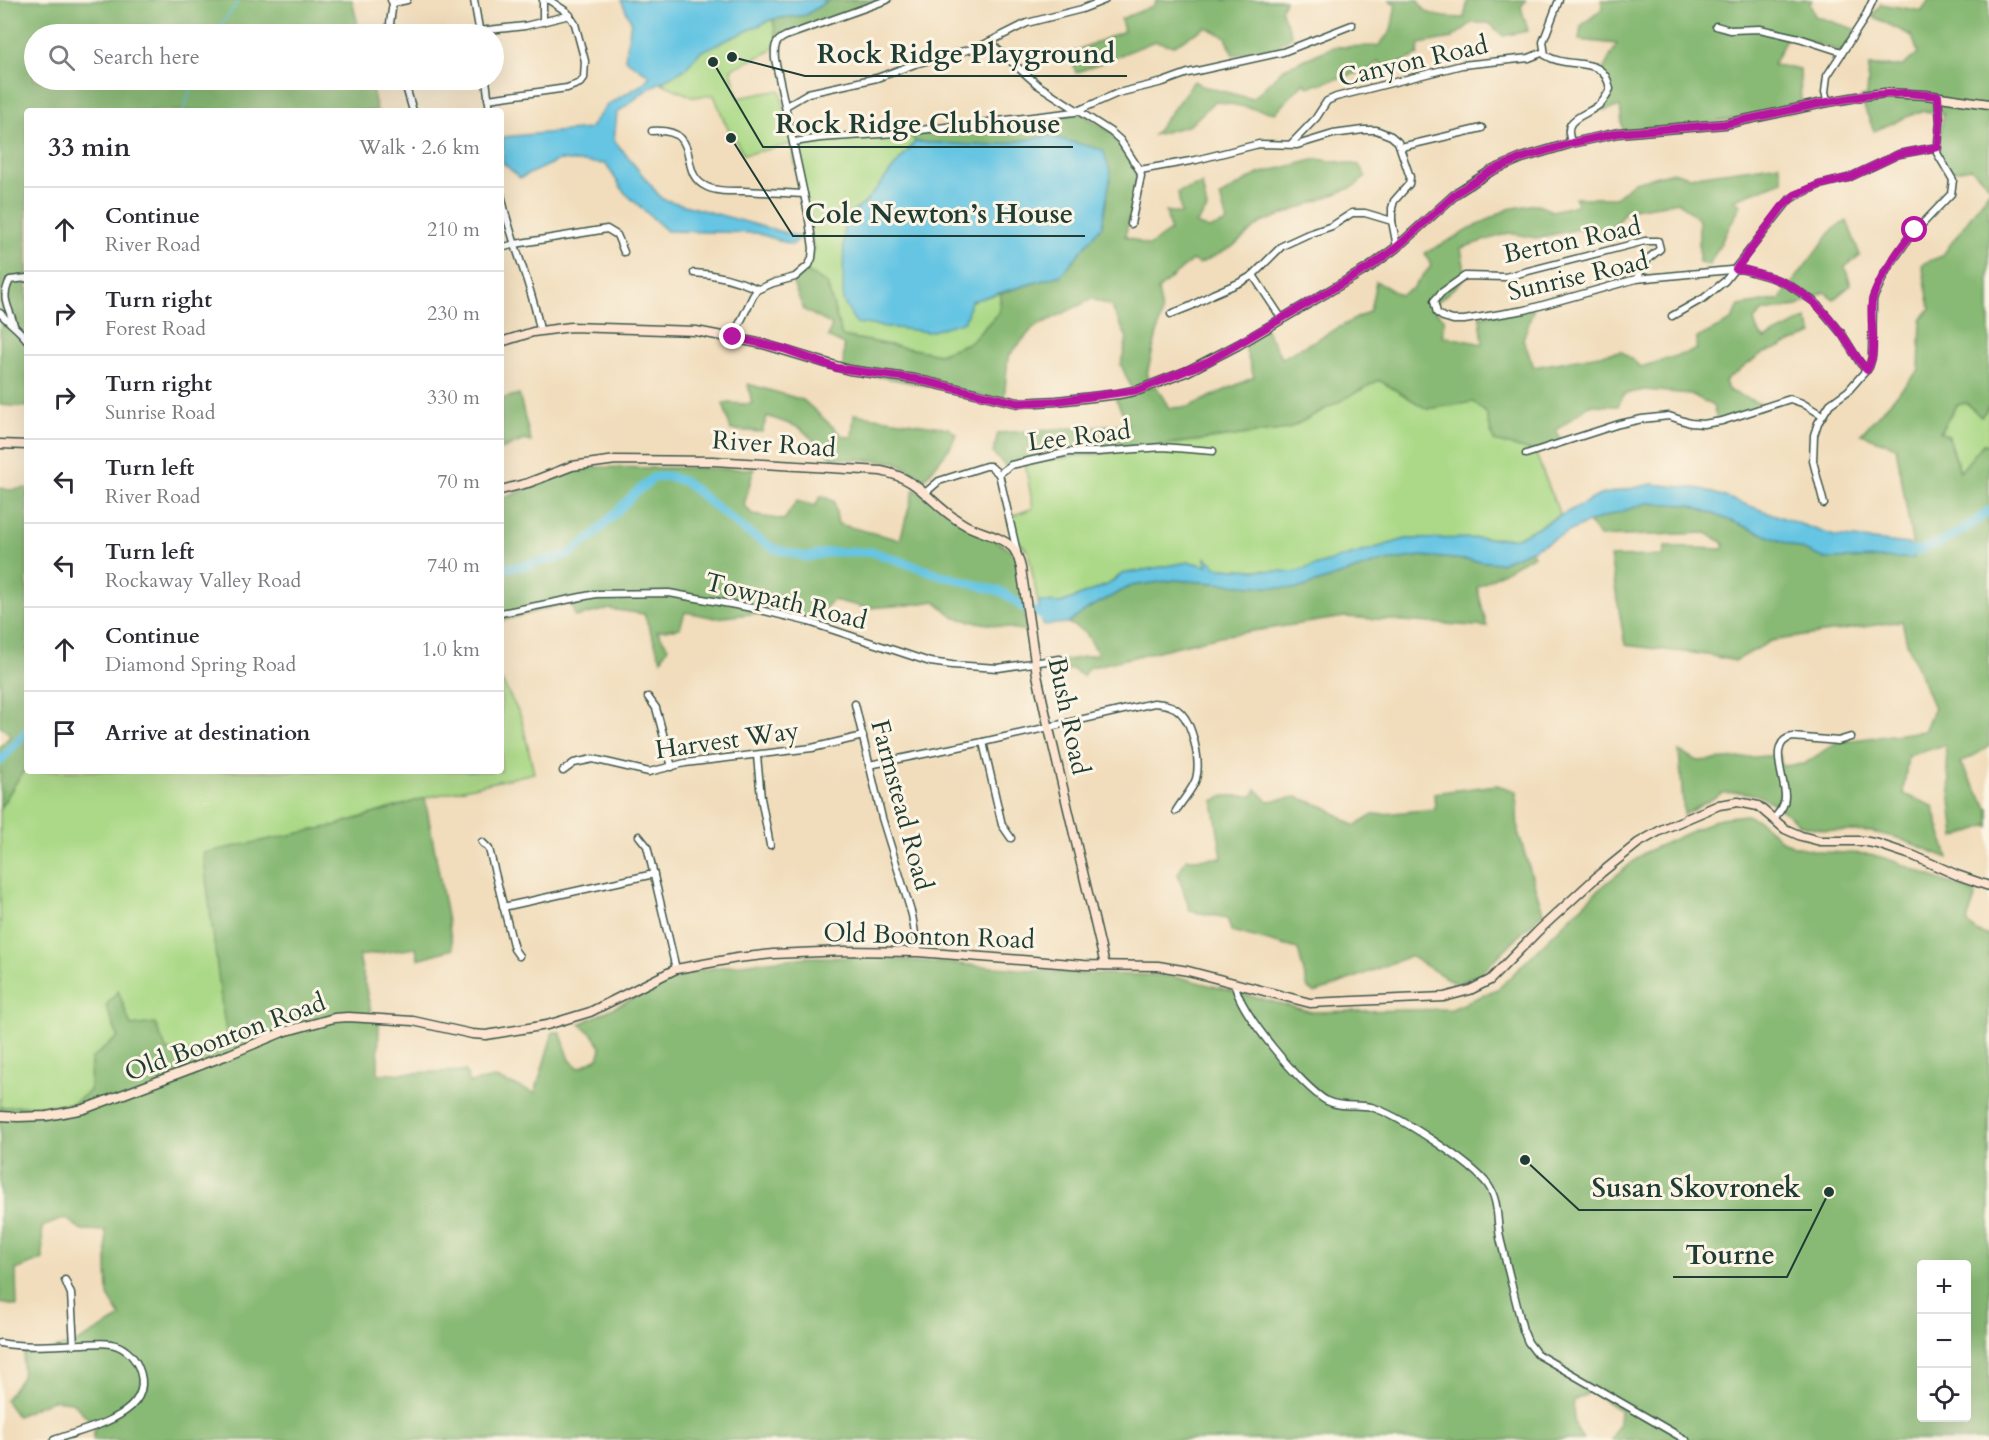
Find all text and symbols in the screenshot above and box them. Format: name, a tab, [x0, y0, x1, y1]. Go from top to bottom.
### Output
search box	[24, 24, 504, 90]
street label: Canyon Road	[1335, 27, 1491, 95]
callout: Rock Ridge Playground	[805, 31, 1127, 76]
text: Rock Ridge Playground	[817, 36, 1116, 73]
icon: search	[45, 41, 78, 74]
text: Search here	[93, 42, 200, 72]
callout: Rock Ridge Clubhouse	[763, 102, 1073, 147]
text: Rock Ridge Clubhouse	[775, 106, 1061, 143]
text: 33 min	[48, 130, 131, 165]
text: Walk · 2.6 km	[359, 134, 480, 161]
callout: Cole Newton’s House	[793, 191, 1085, 236]
text: Cole Newton’s House	[805, 196, 1073, 233]
text: Continue	[105, 201, 200, 231]
street label: Berton Road	[1500, 208, 1644, 272]
icon: ahead	[48, 213, 81, 246]
text: 210 m	[427, 216, 480, 243]
route start	[1901, 216, 1927, 242]
text: River Road	[105, 231, 200, 258]
street label: Sunrise Road	[1504, 243, 1652, 309]
text: Turn right	[105, 285, 212, 315]
icon: right	[48, 297, 81, 330]
text: 230 m	[427, 300, 480, 327]
text: Forest Road	[105, 315, 206, 342]
route end	[719, 323, 745, 349]
text: Turn right	[105, 369, 212, 399]
icon: right	[48, 381, 81, 414]
text: 330 m	[427, 384, 480, 411]
text: Sunrise Road	[105, 399, 215, 426]
street label: Lee Road	[1026, 412, 1133, 460]
street label: River Road	[711, 422, 837, 466]
text: Turn left	[105, 453, 194, 483]
icon: left	[48, 465, 81, 498]
text: 70 m	[437, 468, 480, 495]
text: River Road	[105, 483, 200, 510]
text: Turn left	[105, 537, 194, 567]
icon: left	[48, 549, 81, 582]
text: 740 m	[427, 552, 480, 579]
street label: Towpath Road	[701, 564, 871, 638]
text: Rockaway Valley Road	[105, 567, 301, 594]
text: Continue	[105, 621, 200, 651]
icon: ahead	[48, 633, 81, 666]
text: 1.0 km	[421, 636, 480, 663]
text: Diamond Spring Road	[105, 651, 296, 678]
street label: Bush Road	[1040, 654, 1099, 778]
street label: Harvest Way	[653, 713, 801, 767]
street label: Farmstead Road	[862, 716, 942, 894]
icon: arrive	[48, 717, 81, 750]
text: Arrive at destination	[105, 718, 310, 748]
street label: Old Boonton Road	[823, 915, 1036, 957]
street label: Old Boonton Road	[120, 984, 331, 1090]
callout: Susan Skovronek	[1579, 1165, 1812, 1210]
text: Susan Skovronek	[1592, 1170, 1800, 1207]
callout: Tourne	[1673, 1232, 1787, 1277]
text: Tourne	[1685, 1237, 1775, 1274]
map controls	[1917, 1260, 1971, 1422]
button: +	[1917, 1260, 1971, 1314]
button: −	[1917, 1314, 1971, 1368]
button: locate	[1917, 1368, 1971, 1422]

